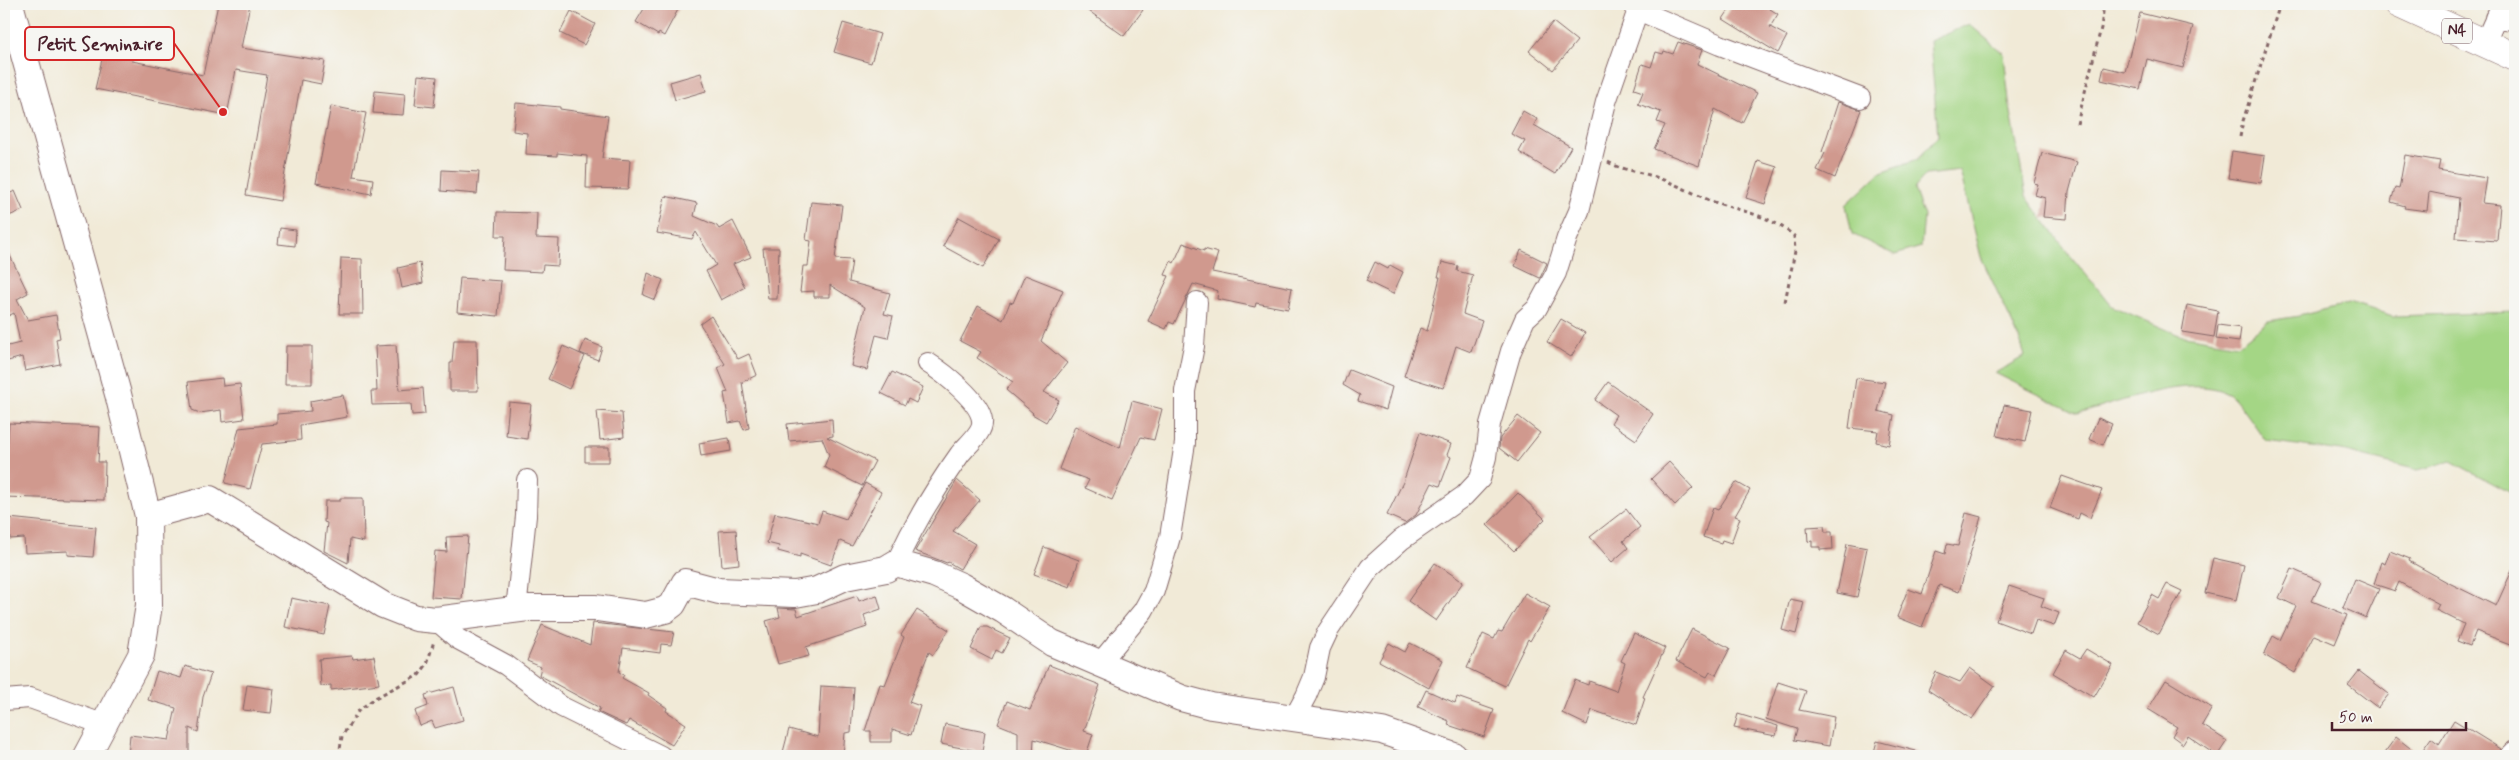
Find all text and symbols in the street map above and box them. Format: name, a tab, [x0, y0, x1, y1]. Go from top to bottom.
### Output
road number: N4	[2442, 18, 2472, 44]
callout: Petit Seminaire	[25, 27, 174, 60]
text: Petit Seminaire	[37, 33, 163, 57]
scale bar	[2332, 700, 2465, 732]
text: 50 m	[2339, 708, 2373, 728]

